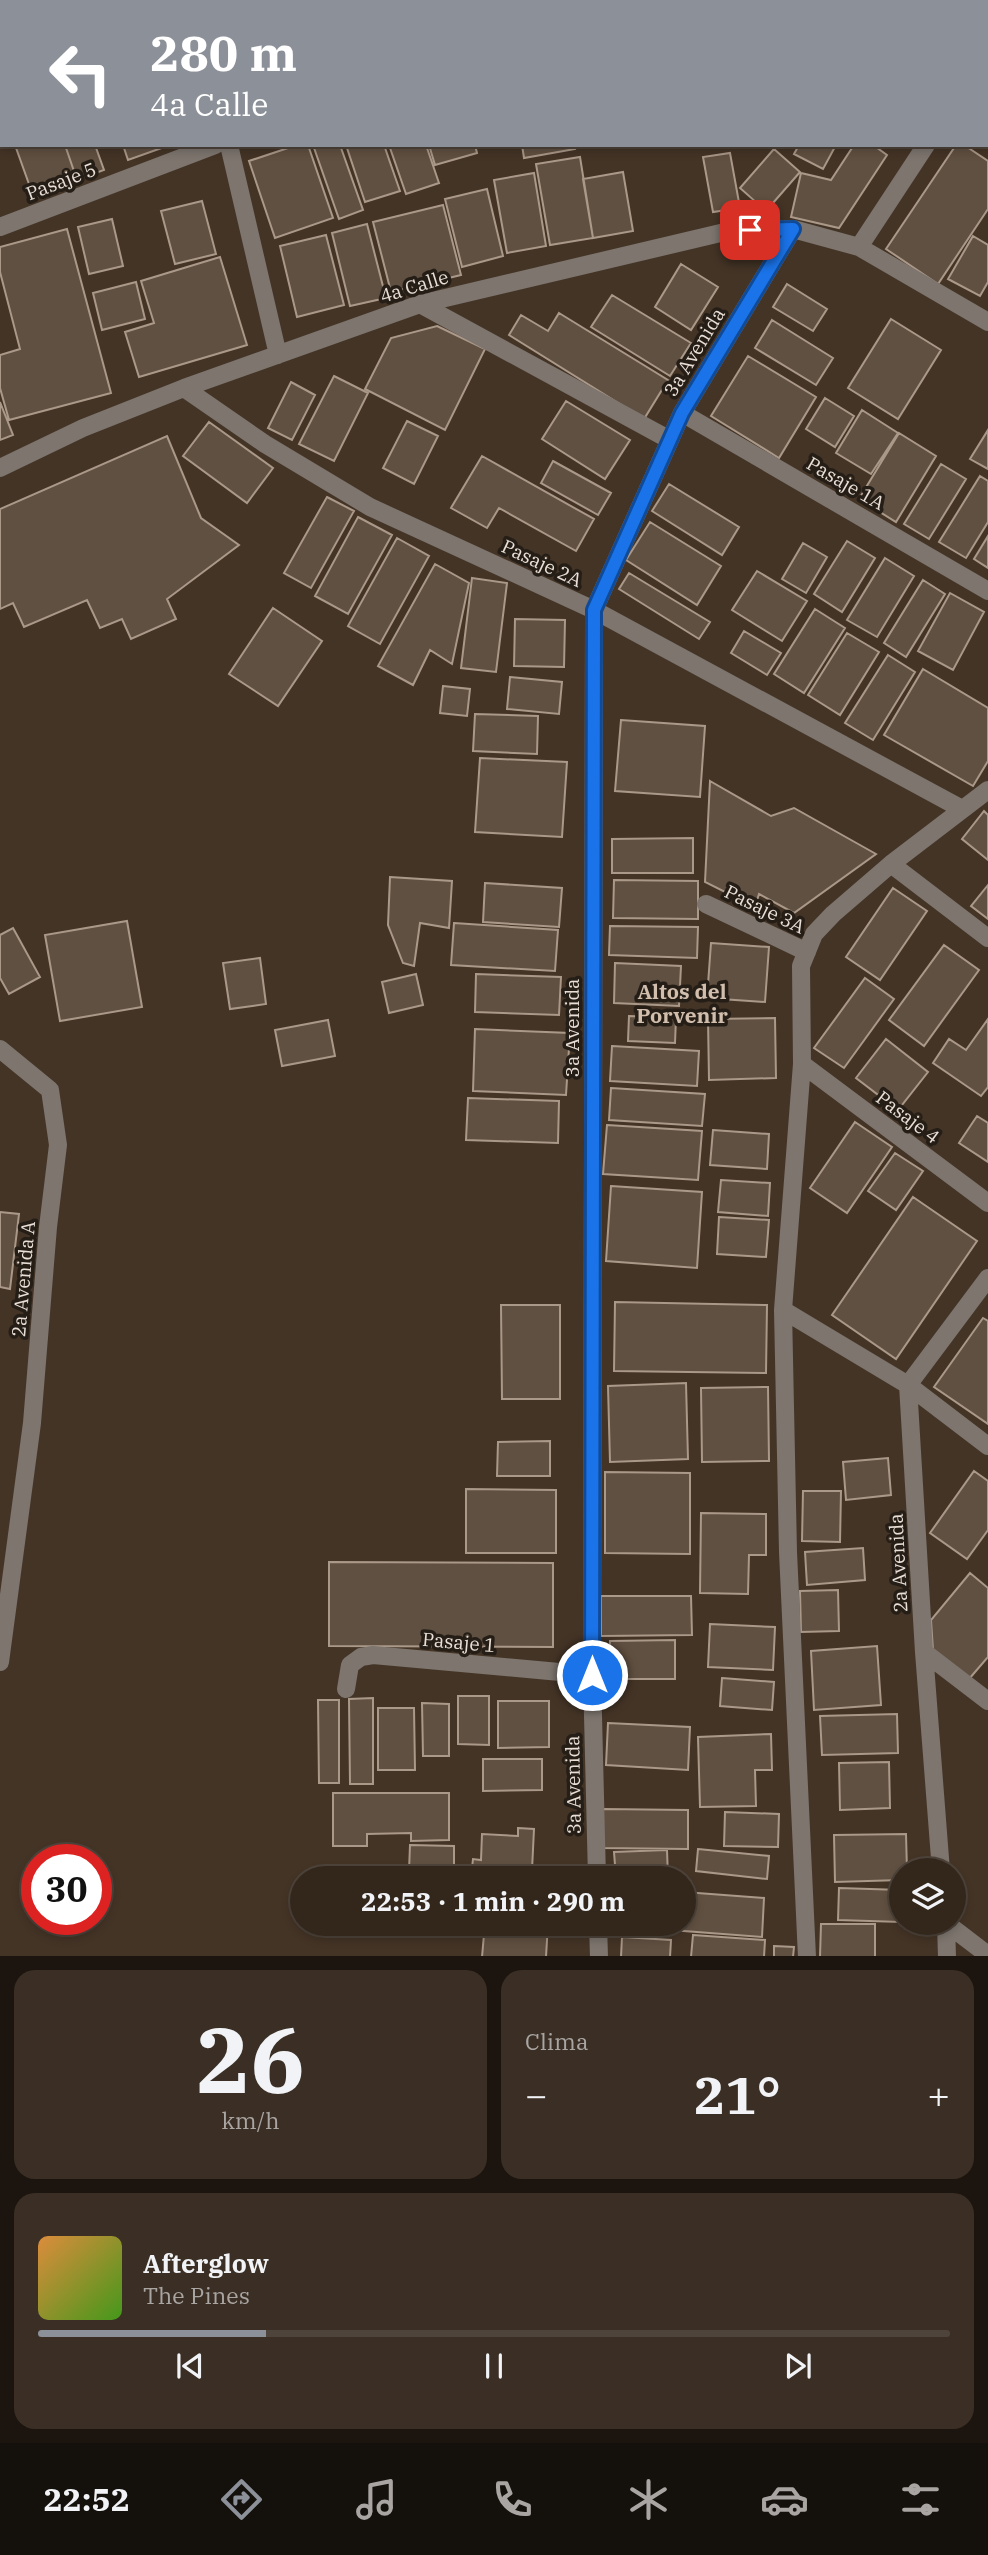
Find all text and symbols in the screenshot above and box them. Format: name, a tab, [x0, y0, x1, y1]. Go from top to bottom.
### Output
text: 280 m	[150, 21, 297, 84]
icon: left	[35, 28, 126, 119]
text: 4a Calle	[150, 83, 268, 125]
street label: Pasaje 5	[22, 157, 100, 205]
pin	[720, 200, 780, 260]
icon: arrive	[731, 211, 769, 249]
street label: 4a Calle	[377, 264, 451, 308]
street label: 3a Avenida	[658, 303, 730, 401]
street label: Pasaje 1A	[803, 451, 889, 515]
street label: Pasaje 2A	[498, 534, 586, 592]
street label: Pasaje 3A	[721, 879, 809, 939]
district label: Altos del Porvenir	[636, 977, 728, 1029]
street label: 3a Avenida	[560, 979, 584, 1077]
street label: Pasaje 4	[871, 1085, 945, 1149]
street label: 2a Avenida A	[6, 1220, 40, 1338]
street label: 2a Avenida	[883, 1513, 913, 1613]
street label: Pasaje 1	[421, 1627, 497, 1657]
position arrow	[555, 1638, 629, 1712]
street label: 3a Avenida	[560, 1735, 586, 1835]
speed limit sign: 30	[21, 1844, 112, 1935]
map controls	[889, 1858, 966, 1935]
button: layers	[889, 1858, 966, 1935]
text: 22:53 · 1 min · 290 m	[361, 1884, 625, 1918]
text: 26	[196, 2000, 305, 2118]
text: Clima	[525, 2026, 589, 2056]
text: 21°	[694, 2061, 781, 2128]
text: −	[525, 2070, 548, 2119]
text: +	[927, 2070, 950, 2119]
text: km/h	[221, 2105, 280, 2135]
text: Afterglow	[143, 2246, 269, 2280]
text: The Pines	[143, 2280, 250, 2310]
icon: previous	[171, 2347, 209, 2385]
icon: pause	[475, 2347, 513, 2385]
icon: next	[779, 2347, 817, 2385]
icon: directions	[217, 2475, 266, 2524]
icon: music	[352, 2475, 401, 2524]
icon: phone	[488, 2475, 537, 2524]
icon: climate	[624, 2475, 673, 2524]
icon: car	[760, 2475, 809, 2524]
icon: filters	[896, 2475, 945, 2524]
text: 22:52	[43, 2478, 130, 2520]

